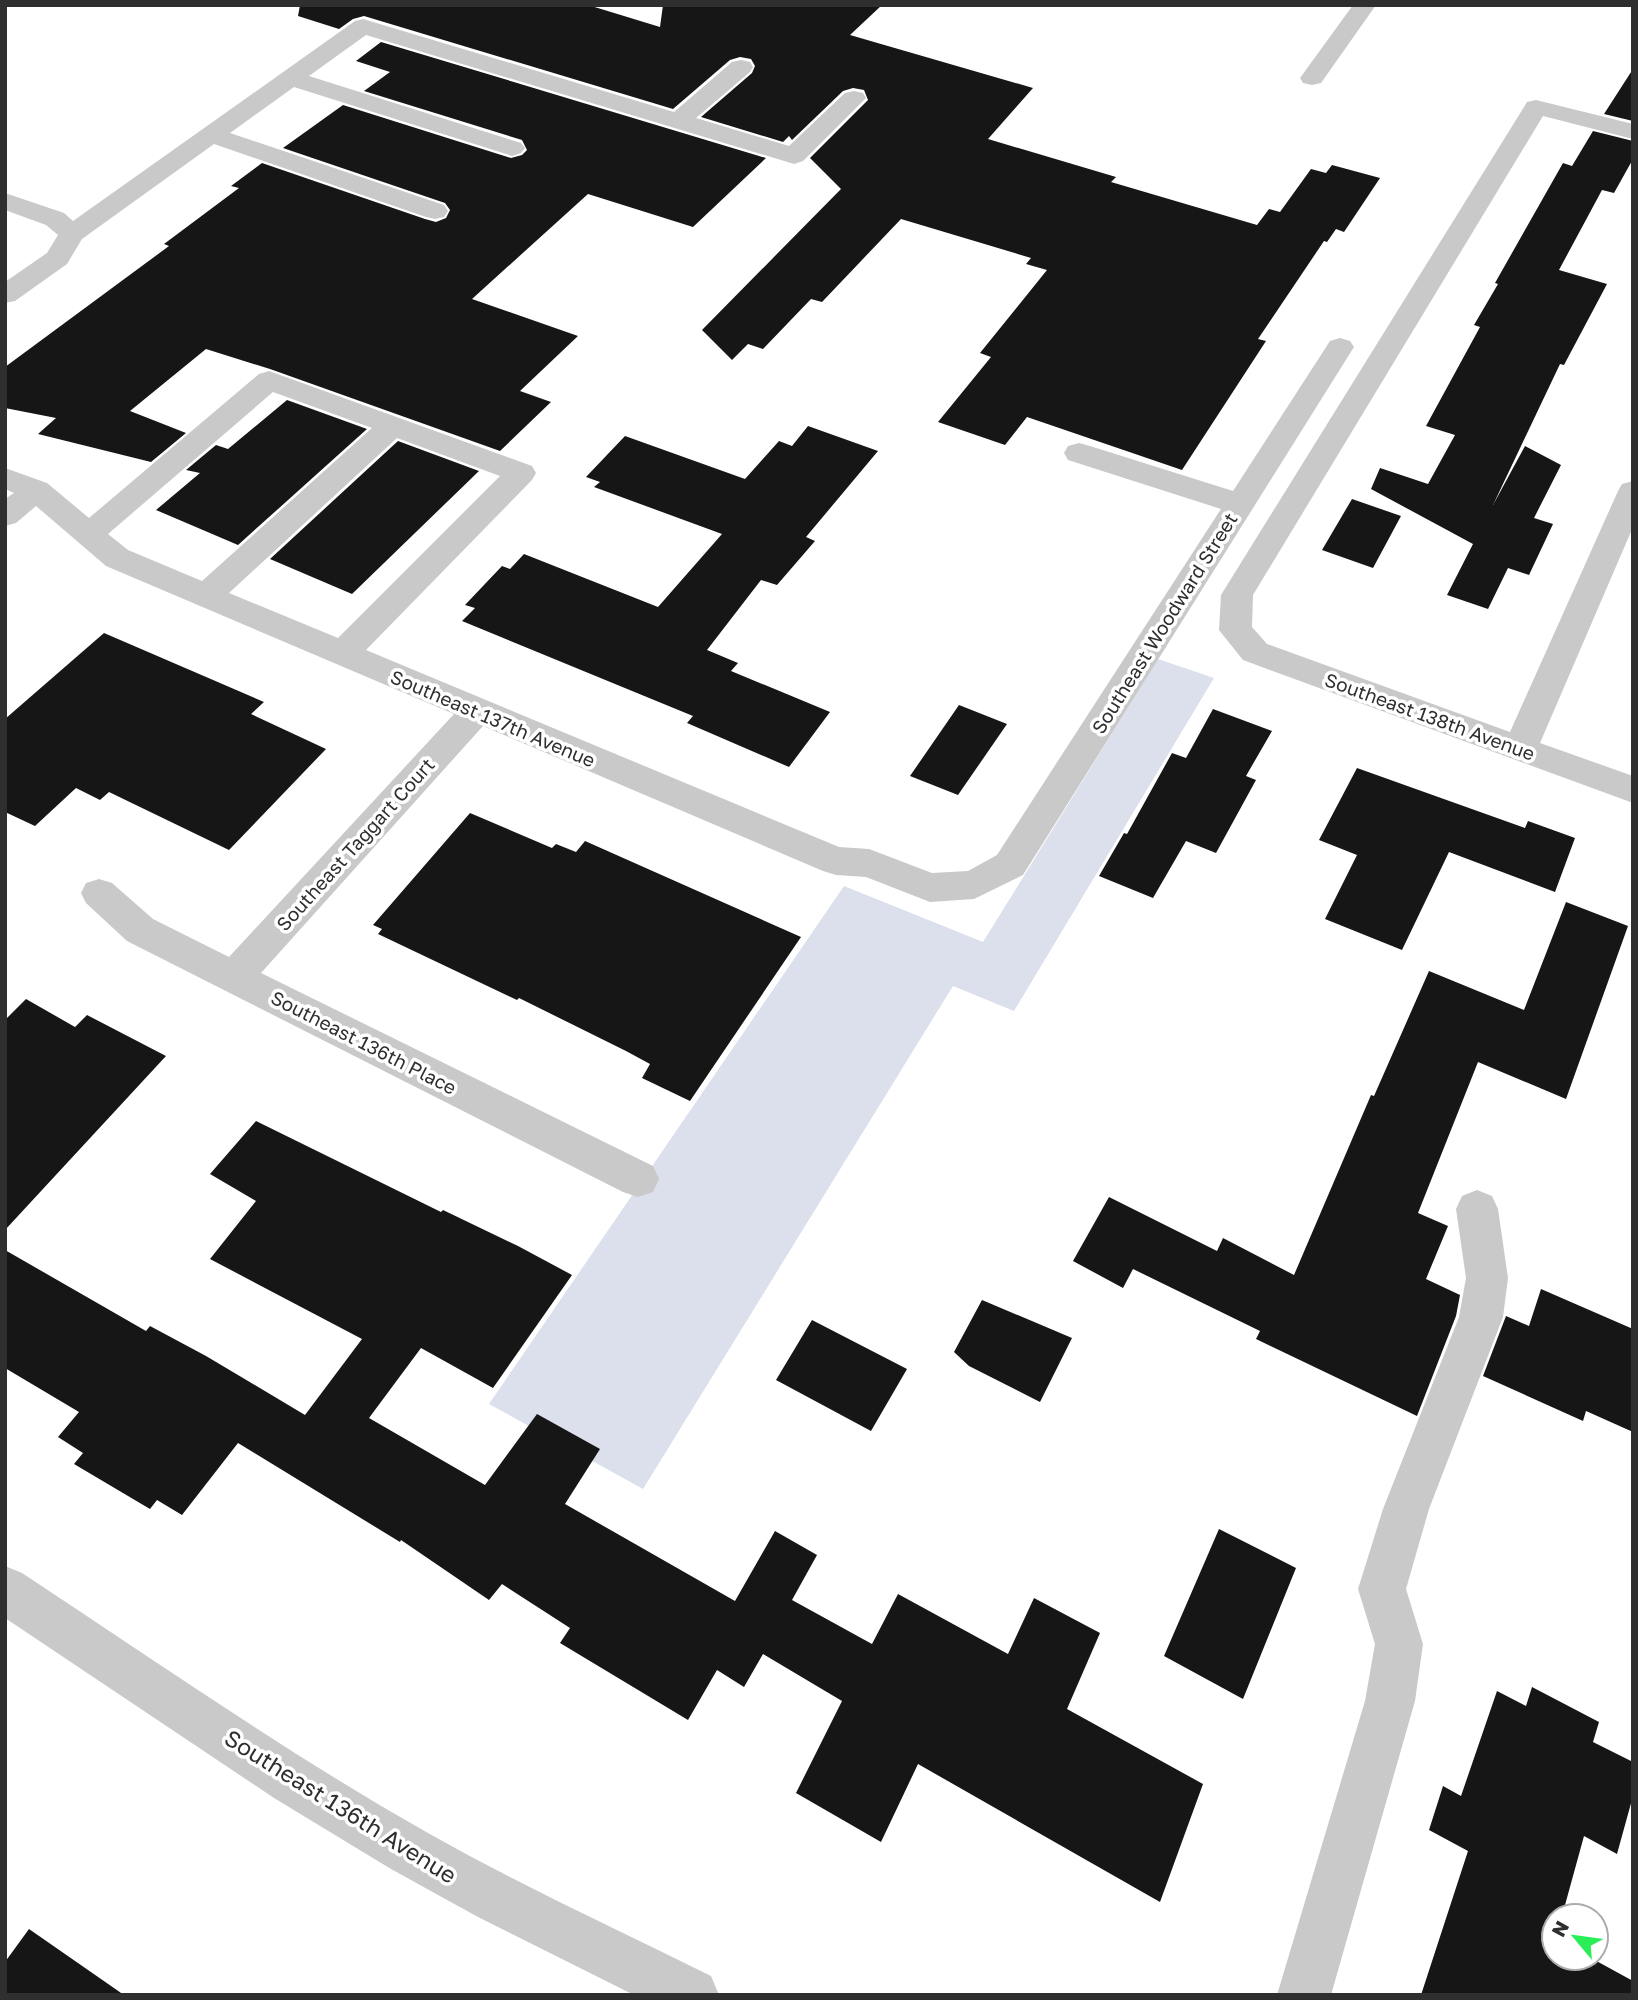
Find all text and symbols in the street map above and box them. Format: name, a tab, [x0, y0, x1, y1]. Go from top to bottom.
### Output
street label: Southeast Woodward Street	[1086, 508, 1242, 738]
street label: Southeast 137th Avenue	[387, 664, 599, 772]
street label: Southeast 138th Avenue	[1322, 667, 1538, 765]
street label: Southeast Taggart Court	[271, 753, 439, 935]
street label: Southeast 136th Place	[267, 985, 461, 1099]
street label: Southeast 136th Avenue	[220, 1723, 462, 1889]
north arrow	[1540, 1902, 1610, 1972]
text: N	[1546, 1917, 1573, 1940]

